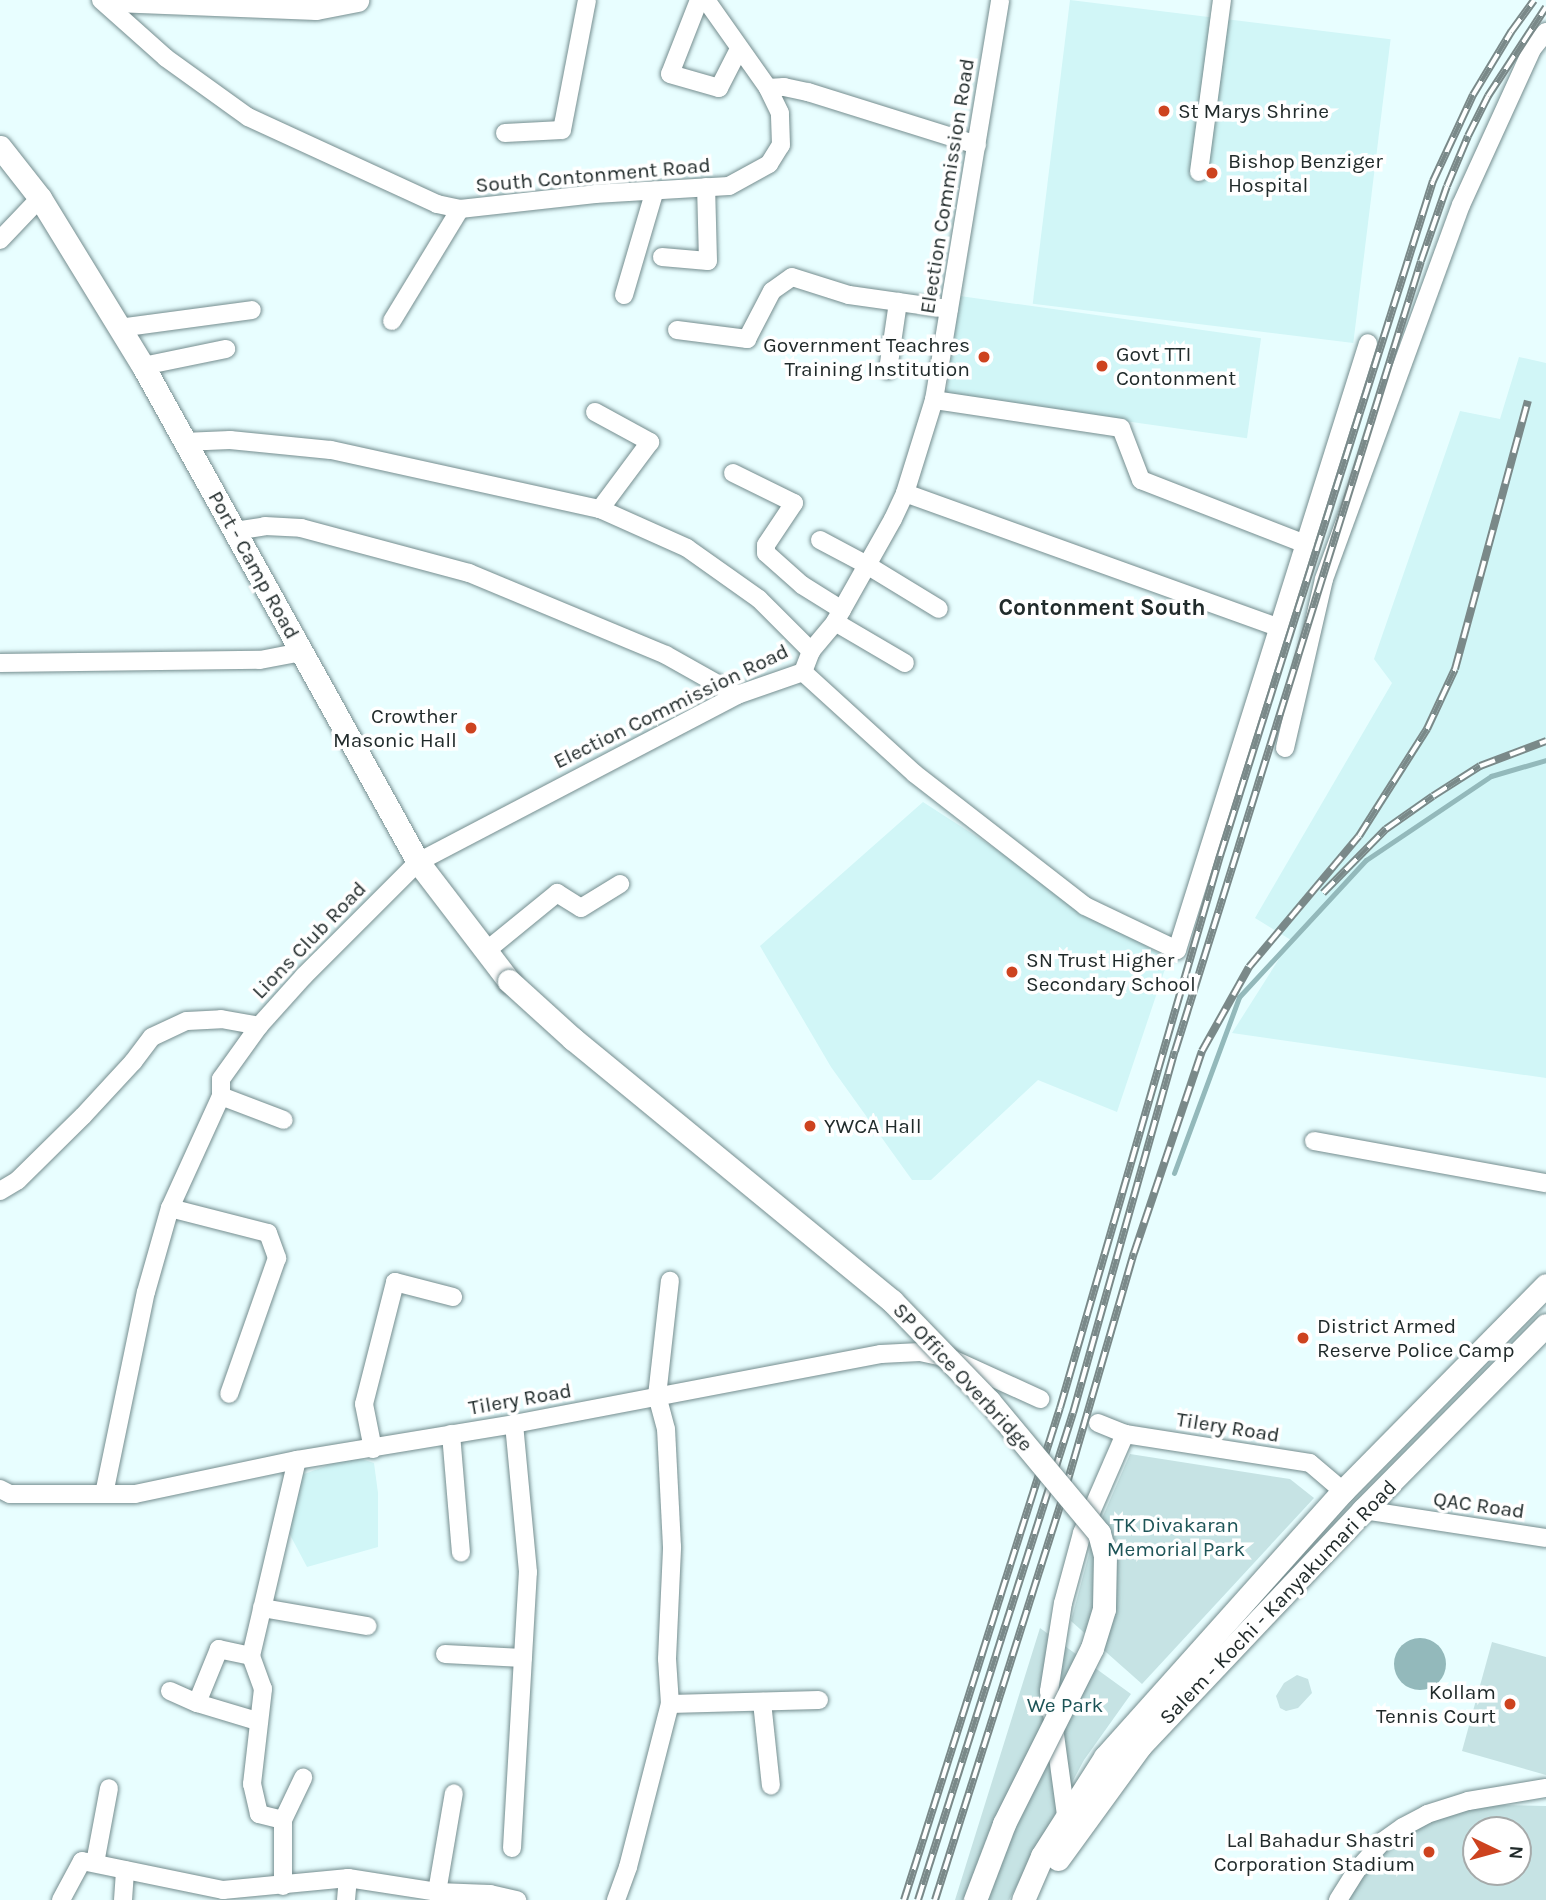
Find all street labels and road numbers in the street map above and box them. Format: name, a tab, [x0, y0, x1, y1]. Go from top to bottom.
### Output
street label: Election Commission Road	[914, 56, 980, 316]
street label: South Contonment Road	[474, 152, 712, 198]
street label: Port - Camp Road	[203, 486, 305, 644]
street label: Election Commission Road	[549, 638, 793, 774]
street label: Lions Club Road	[247, 876, 371, 1004]
street label: SP Office Overbridge	[888, 1297, 1038, 1457]
street label: Tilery Road	[467, 1378, 573, 1420]
street label: Tilery Road	[1175, 1406, 1281, 1448]
street label: Salem - Kochi - Kanyakumari Road	[1154, 1474, 1402, 1730]
street label: QAC Road	[1432, 1486, 1526, 1524]

